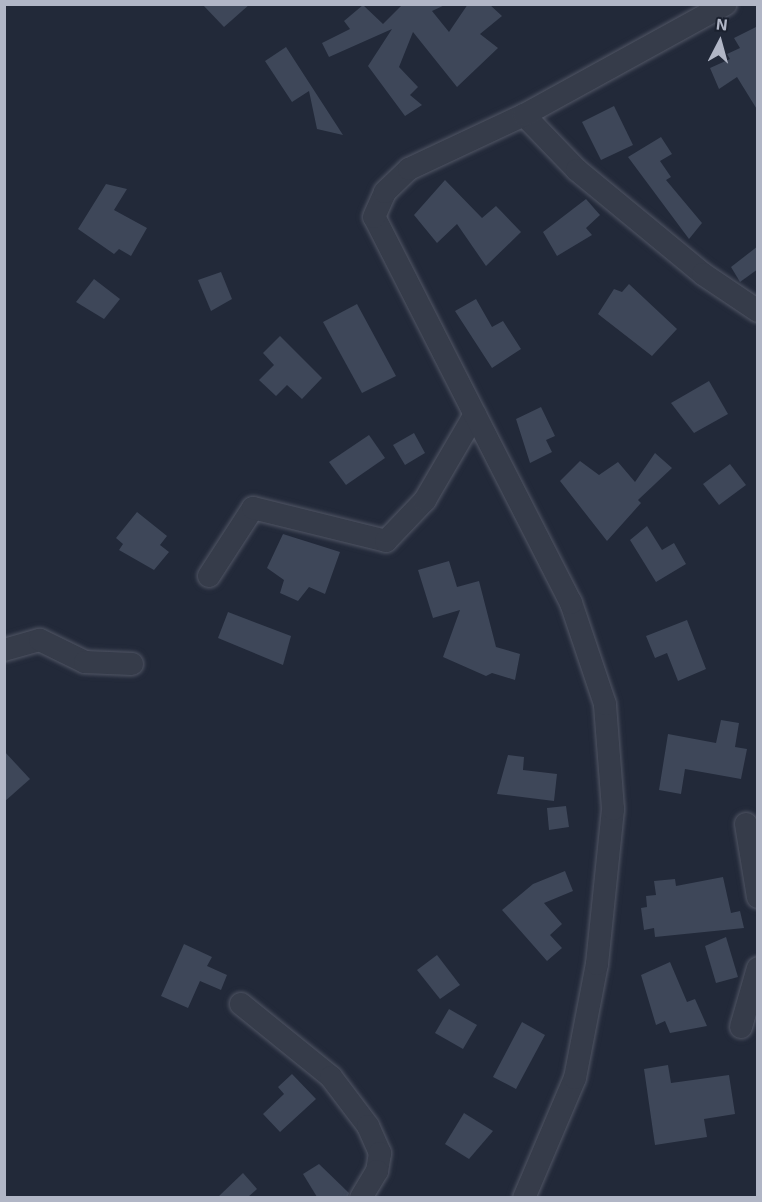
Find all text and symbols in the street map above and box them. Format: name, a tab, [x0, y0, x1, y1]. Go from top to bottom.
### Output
north arrow	[690, 12, 750, 72]
text: N	[715, 14, 729, 34]

